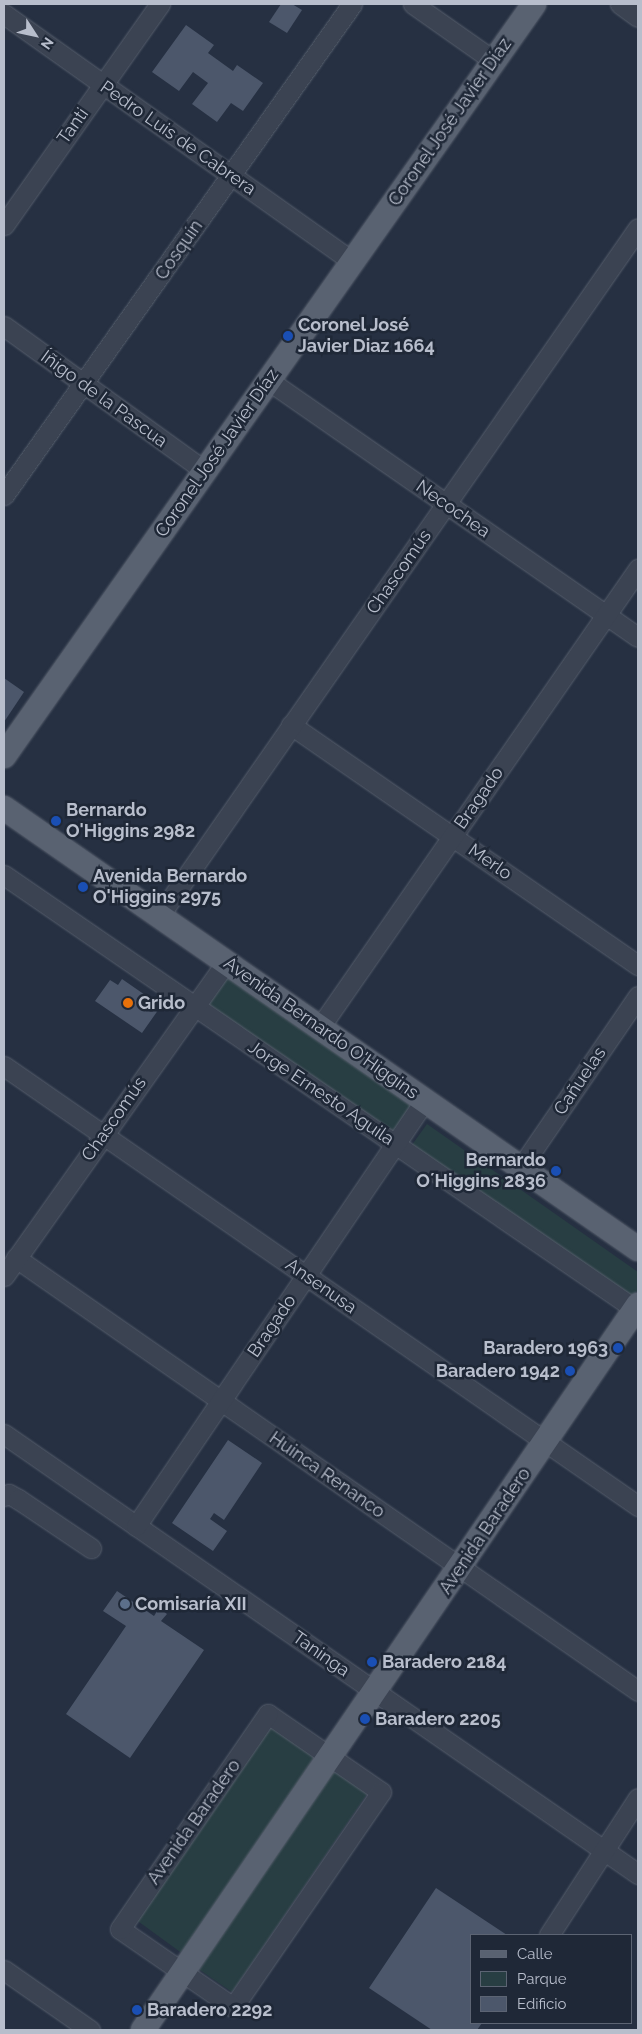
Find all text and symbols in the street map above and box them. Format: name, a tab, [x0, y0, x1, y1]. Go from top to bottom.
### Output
north arrow	[10, 10, 60, 60]
street label: Coronel José Javier Díaz	[383, 33, 517, 211]
text: N	[38, 35, 57, 53]
street label: Pedro Luis de Cabrera	[96, 76, 260, 200]
street label: Tanti	[53, 104, 93, 148]
street label: Cosquín	[151, 216, 207, 284]
place label: Coronel José Javier Diaz 1664	[298, 315, 435, 358]
marker: Coronel José Javier Diaz 1664	[282, 330, 294, 342]
street label: Íñigo de la Pascua	[37, 346, 171, 452]
street label: Coronel José Javier Díaz	[150, 364, 284, 542]
street label: Necochea	[412, 476, 494, 542]
street label: Chascomús	[362, 526, 436, 618]
street label: Bragado	[450, 763, 508, 833]
place label: Bernardo O'Higgins 2982	[66, 800, 195, 842]
marker: Bernardo O'Higgins 2982	[50, 815, 62, 827]
street label: Merlo	[464, 839, 516, 885]
place label: Avenida Bernardo O'Higgins 2975	[93, 866, 247, 909]
marker: Avenida Bernardo O'Higgins 2975	[77, 881, 89, 893]
street label: Avenida Bernardo O'Higgins	[219, 952, 423, 1104]
place label: Grido	[138, 992, 185, 1014]
marker: Grido	[122, 997, 134, 1009]
street label: Jorge Ernesto Aguila	[244, 1036, 398, 1150]
street label: Cañuelas	[549, 1043, 611, 1119]
street label: Chascomús	[77, 1073, 151, 1165]
place label: Bernardo O´Higgins 2836	[416, 1150, 546, 1192]
marker: Bernardo O´Higgins 2836	[550, 1165, 562, 1177]
street label: Ansenusa	[281, 1254, 361, 1318]
street label: Bragado	[243, 1291, 301, 1361]
place label: Baradero 1963	[483, 1337, 608, 1359]
marker: Baradero 1963	[612, 1342, 624, 1354]
place label: Baradero 1942	[436, 1360, 560, 1382]
marker: Baradero 1942	[564, 1365, 576, 1377]
street label: Huinca Renanco	[265, 1427, 389, 1523]
street label: Avenida Baradero	[435, 1464, 535, 1598]
place label: Comisaría XII	[135, 1593, 247, 1615]
marker: Comisaría XII	[119, 1598, 131, 1610]
street label: Taninga	[288, 1627, 354, 1681]
place label: Baradero 2184	[382, 1651, 506, 1673]
marker: Baradero 2184	[366, 1656, 378, 1668]
place label: Baradero 2205	[375, 1708, 501, 1730]
marker: Baradero 2205	[359, 1713, 371, 1725]
street label: Avenida Baradero	[143, 1755, 245, 1889]
legend	[470, 1934, 632, 2024]
text: Calle	[517, 1945, 552, 1963]
text: Parque	[517, 1970, 566, 1988]
text: Edificio	[517, 1995, 567, 2013]
place label: Baradero 2292	[147, 1999, 272, 2021]
marker: Baradero 2292	[131, 2004, 143, 2016]

